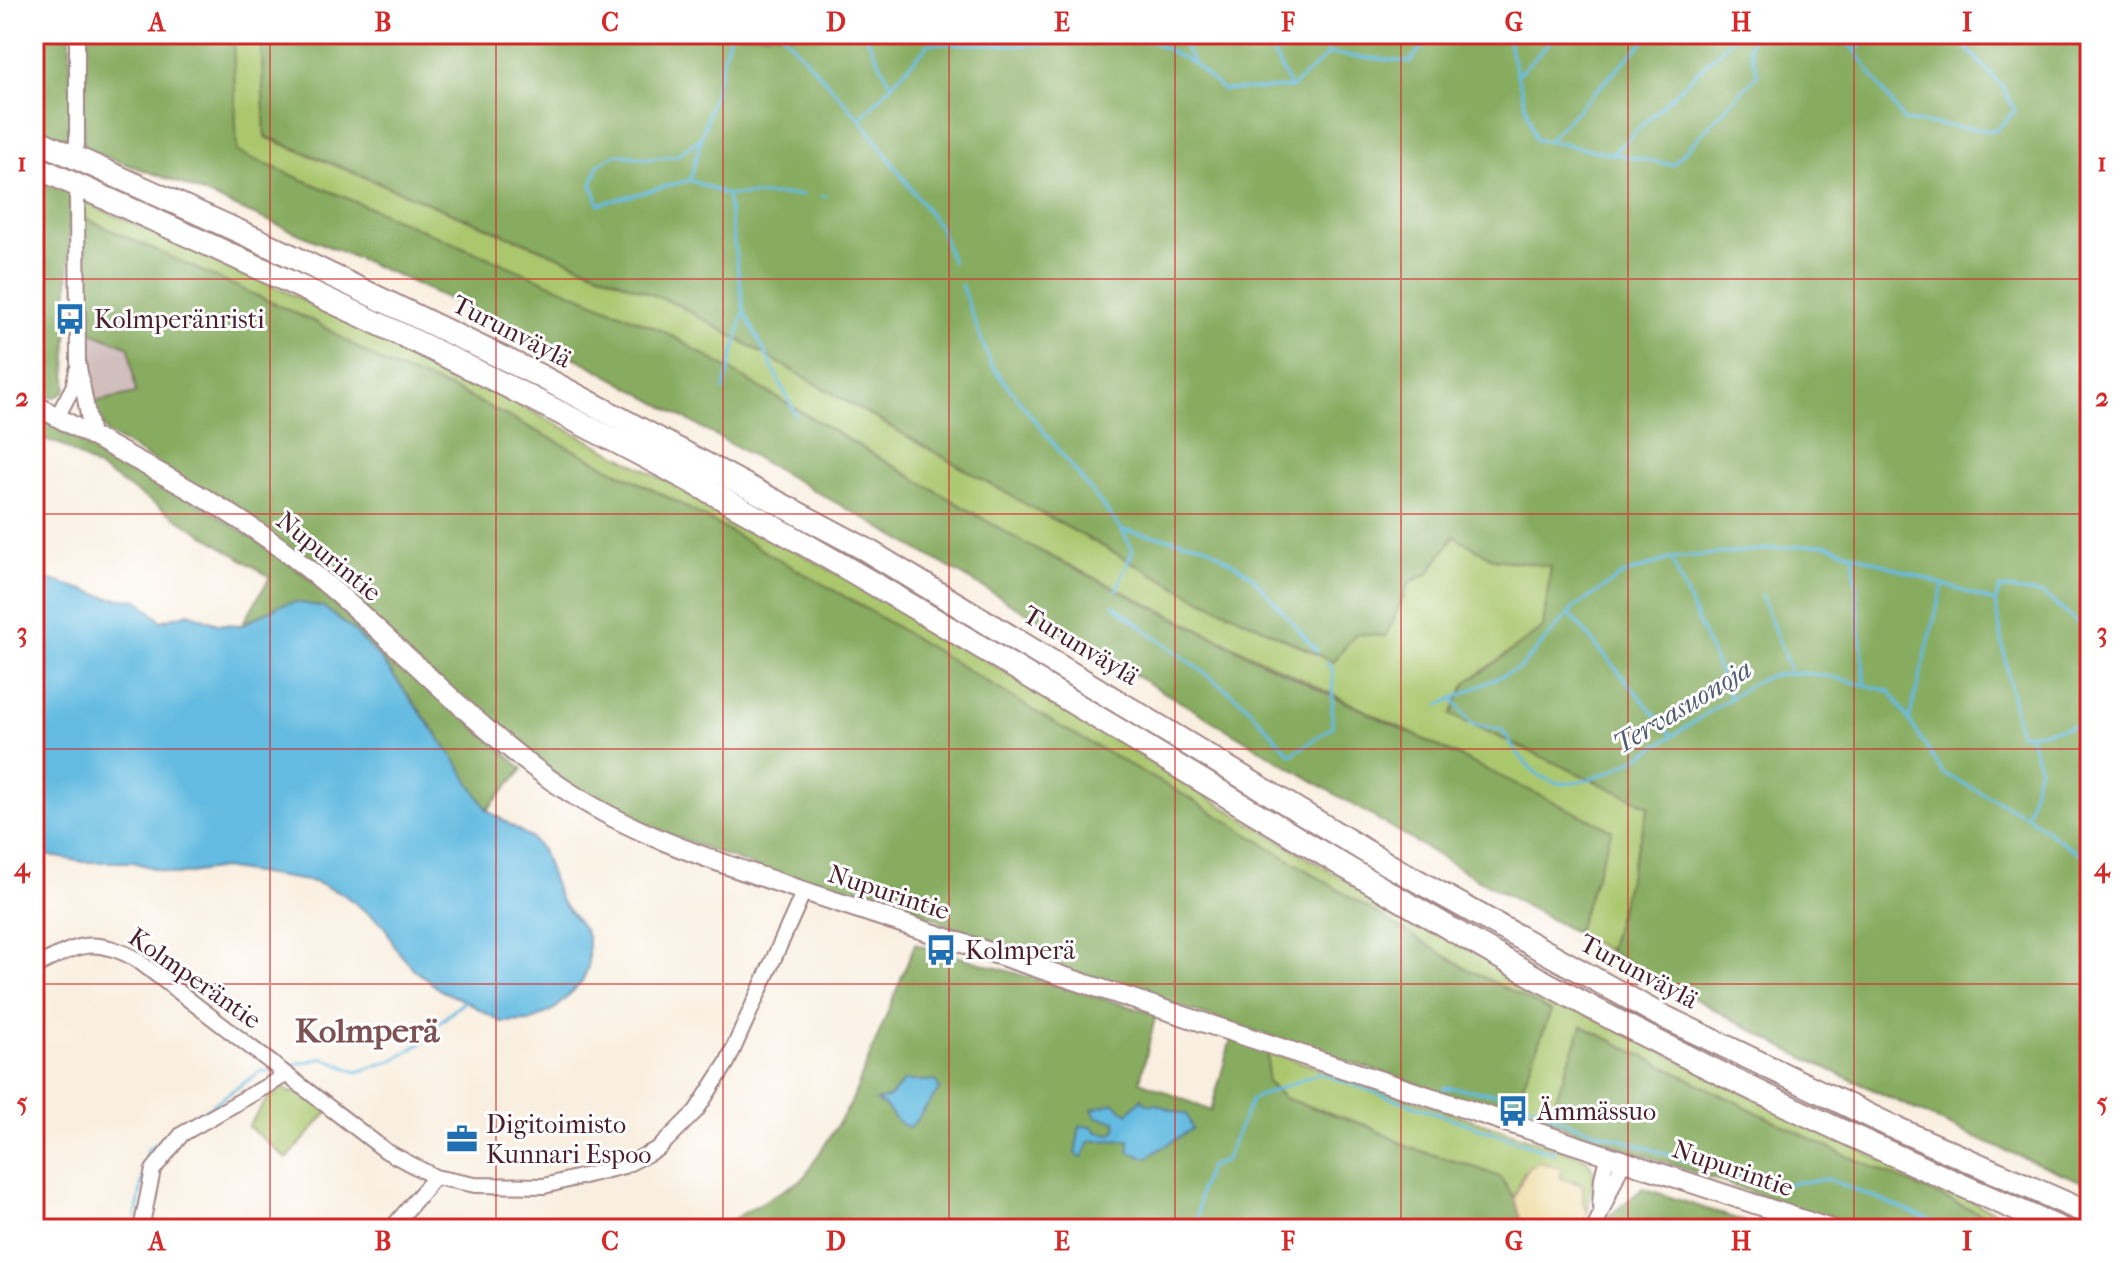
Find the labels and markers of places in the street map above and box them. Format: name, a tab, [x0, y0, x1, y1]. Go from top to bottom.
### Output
bus stop icon: Kolmperänristi	[53, 302, 87, 336]
place label: Kolmperänristi	[94, 304, 265, 335]
bus stop icon: Kolmperä	[924, 933, 958, 967]
place label: Kolmperä	[965, 935, 1076, 966]
bus stop icon: Ämmässuo	[1496, 1094, 1530, 1128]
place label: Ämmässuo	[1536, 1096, 1656, 1127]
place label: Digitoimisto Kunnari Espoo	[486, 1109, 652, 1170]
office icon: Digitoimisto Kunnari Espoo	[445, 1122, 479, 1156]

